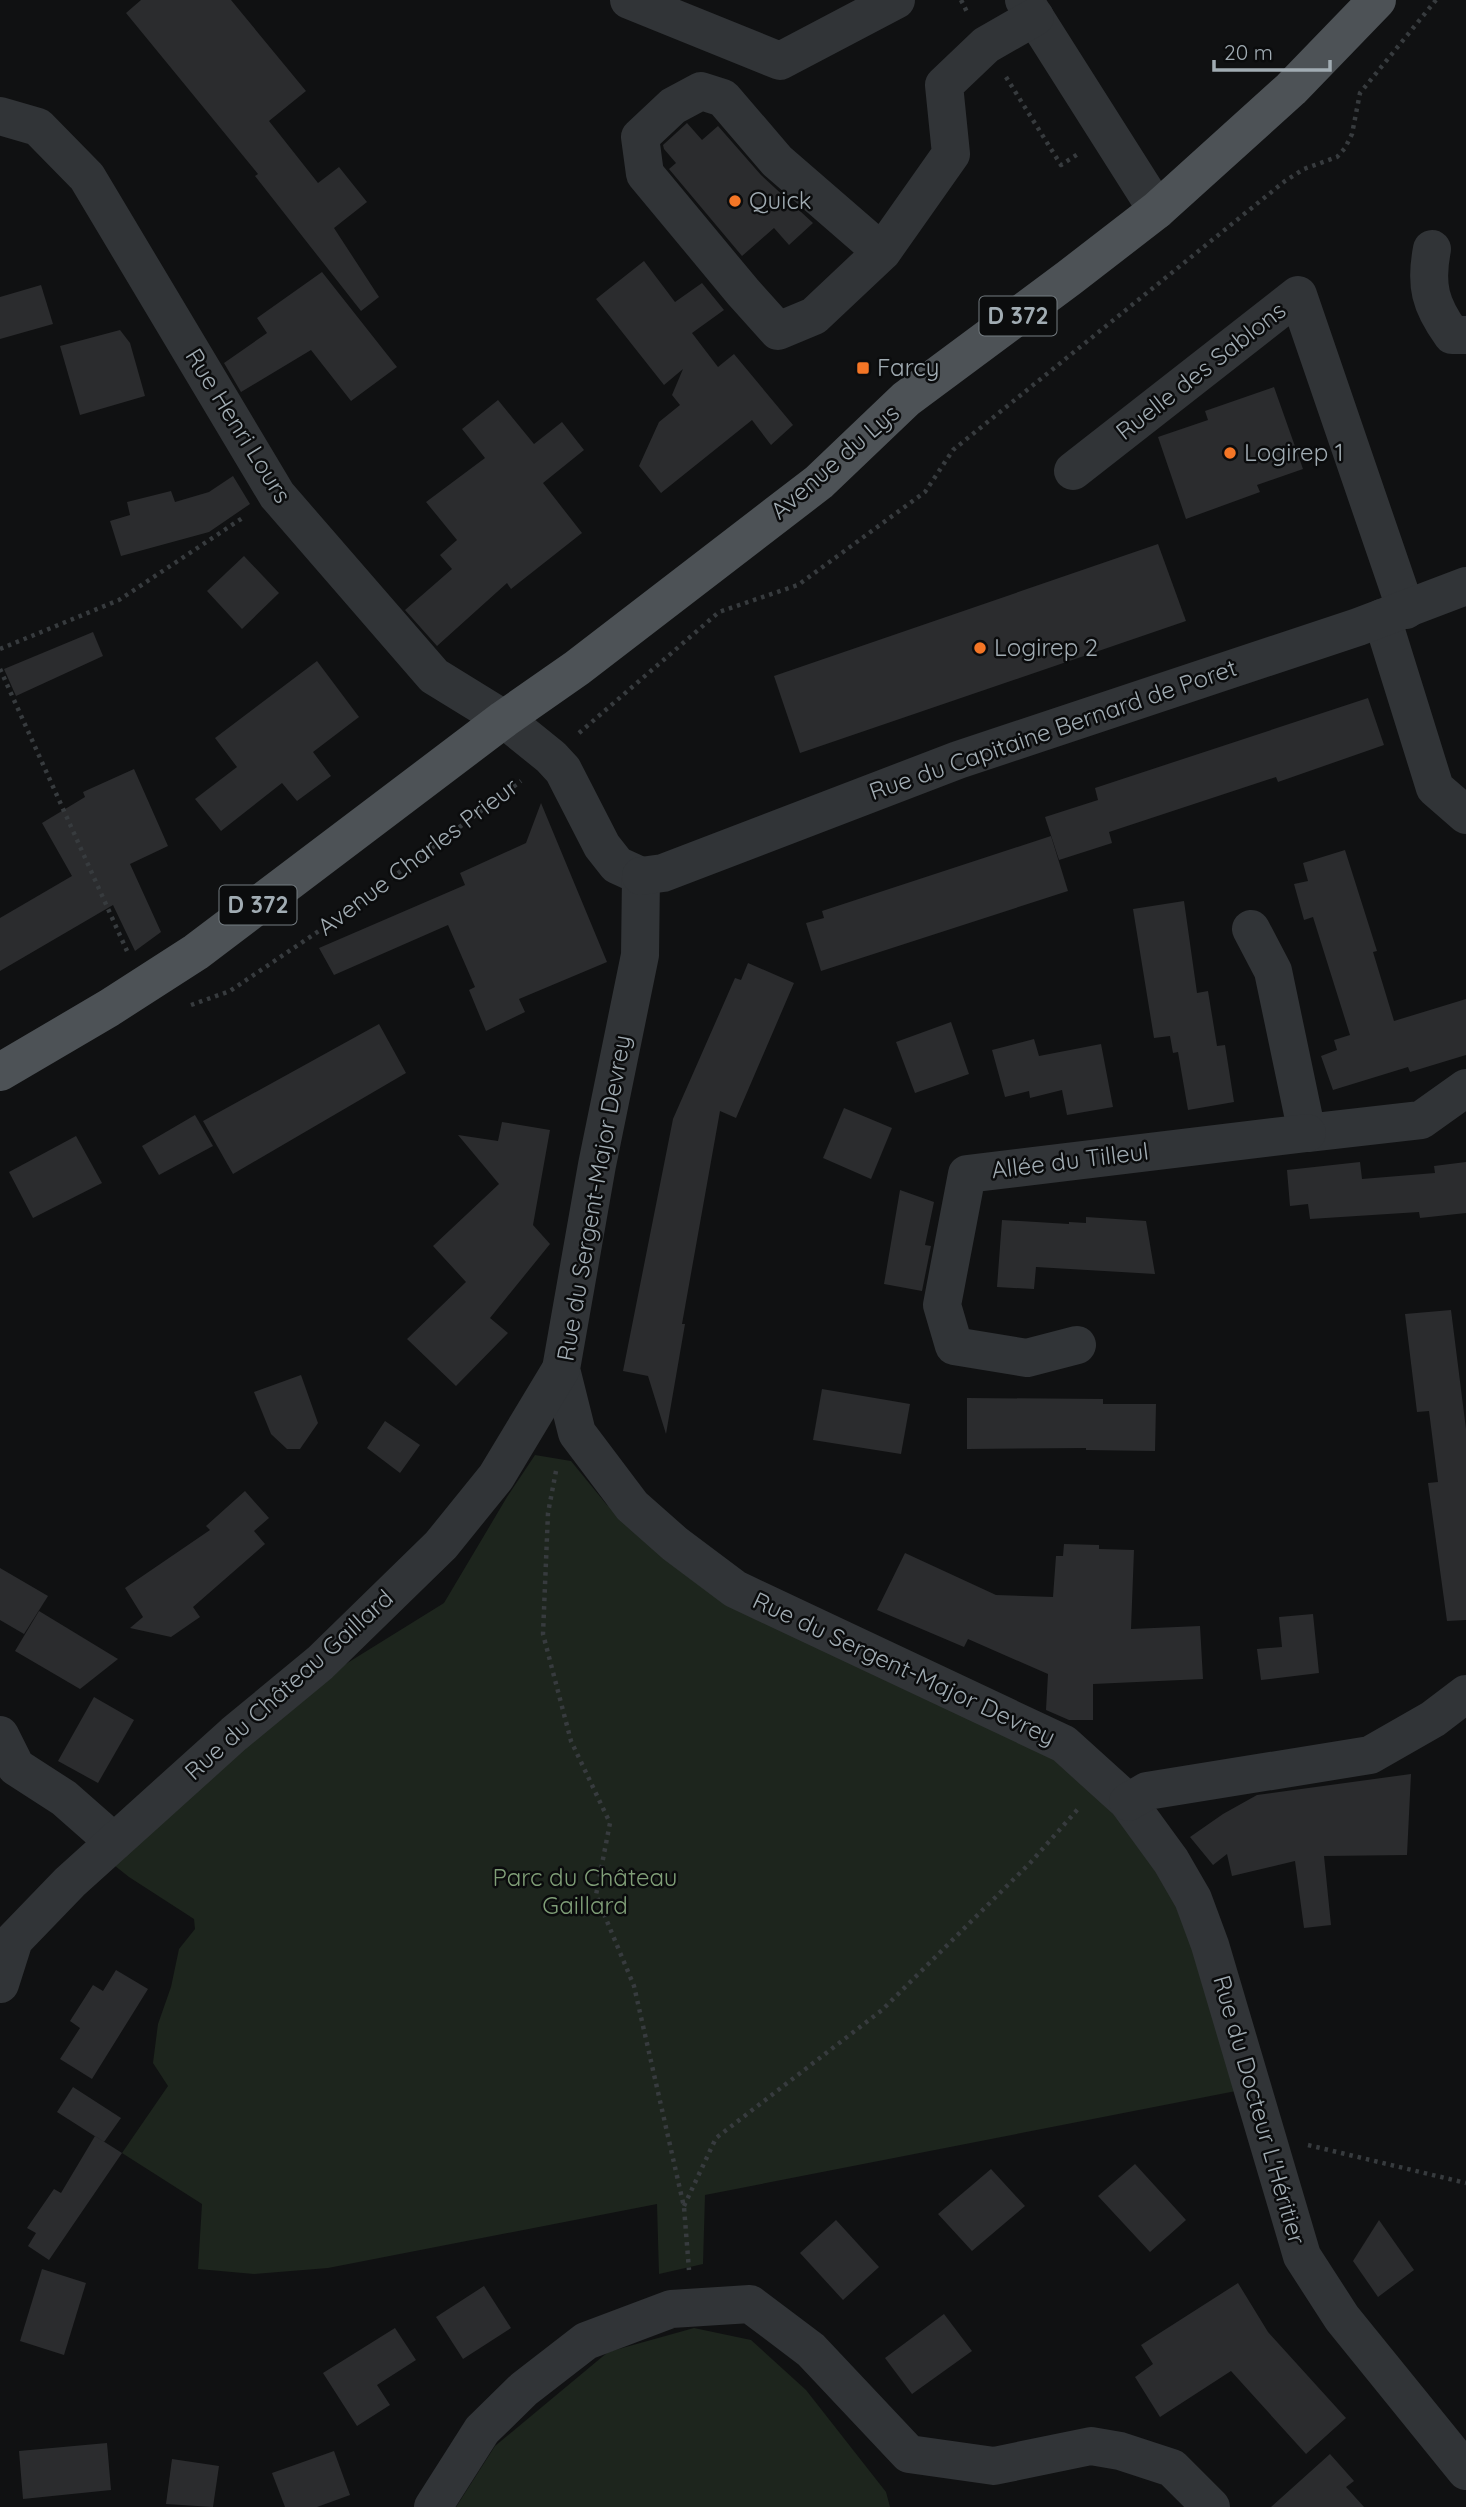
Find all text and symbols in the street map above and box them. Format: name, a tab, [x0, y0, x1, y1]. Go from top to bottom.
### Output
scale bar	[1214, 28, 1330, 72]
text: 20 m	[1224, 39, 1273, 65]
place label: Quick	[749, 185, 812, 215]
marker: Quick	[727, 193, 743, 209]
street label: Ruelle des Sablons	[1109, 295, 1291, 446]
road number: D 372	[979, 296, 1056, 336]
street label: Rue Henri Lours	[179, 343, 298, 508]
place label: Farcy	[877, 352, 939, 382]
marker: Farcy	[855, 360, 871, 376]
street label: Avenue du Lys	[764, 397, 905, 525]
place label: Logirep 1	[1244, 437, 1344, 467]
marker: Logirep 1	[1222, 445, 1238, 461]
place label: Logirep 2	[994, 632, 1098, 662]
marker: Logirep 2	[972, 640, 988, 656]
street label: Rue du Capitaine Bernard de Poret	[865, 652, 1240, 806]
street label: Avenue Charles Prieur	[311, 771, 524, 941]
road number: D 372	[219, 885, 296, 924]
street label: Rue du Sergent-Major Devrey	[550, 1032, 636, 1363]
street label: Allée du Tilleul	[989, 1135, 1150, 1185]
street label: Rue du Château Gaillard	[178, 1583, 399, 1786]
street label: Rue du Sergent-Major Devrey	[748, 1585, 1061, 1752]
park label: Parc du Château Gaillard	[492, 1862, 678, 1920]
street label: Rue du Docteur L'Héritier	[1207, 1972, 1313, 2248]

